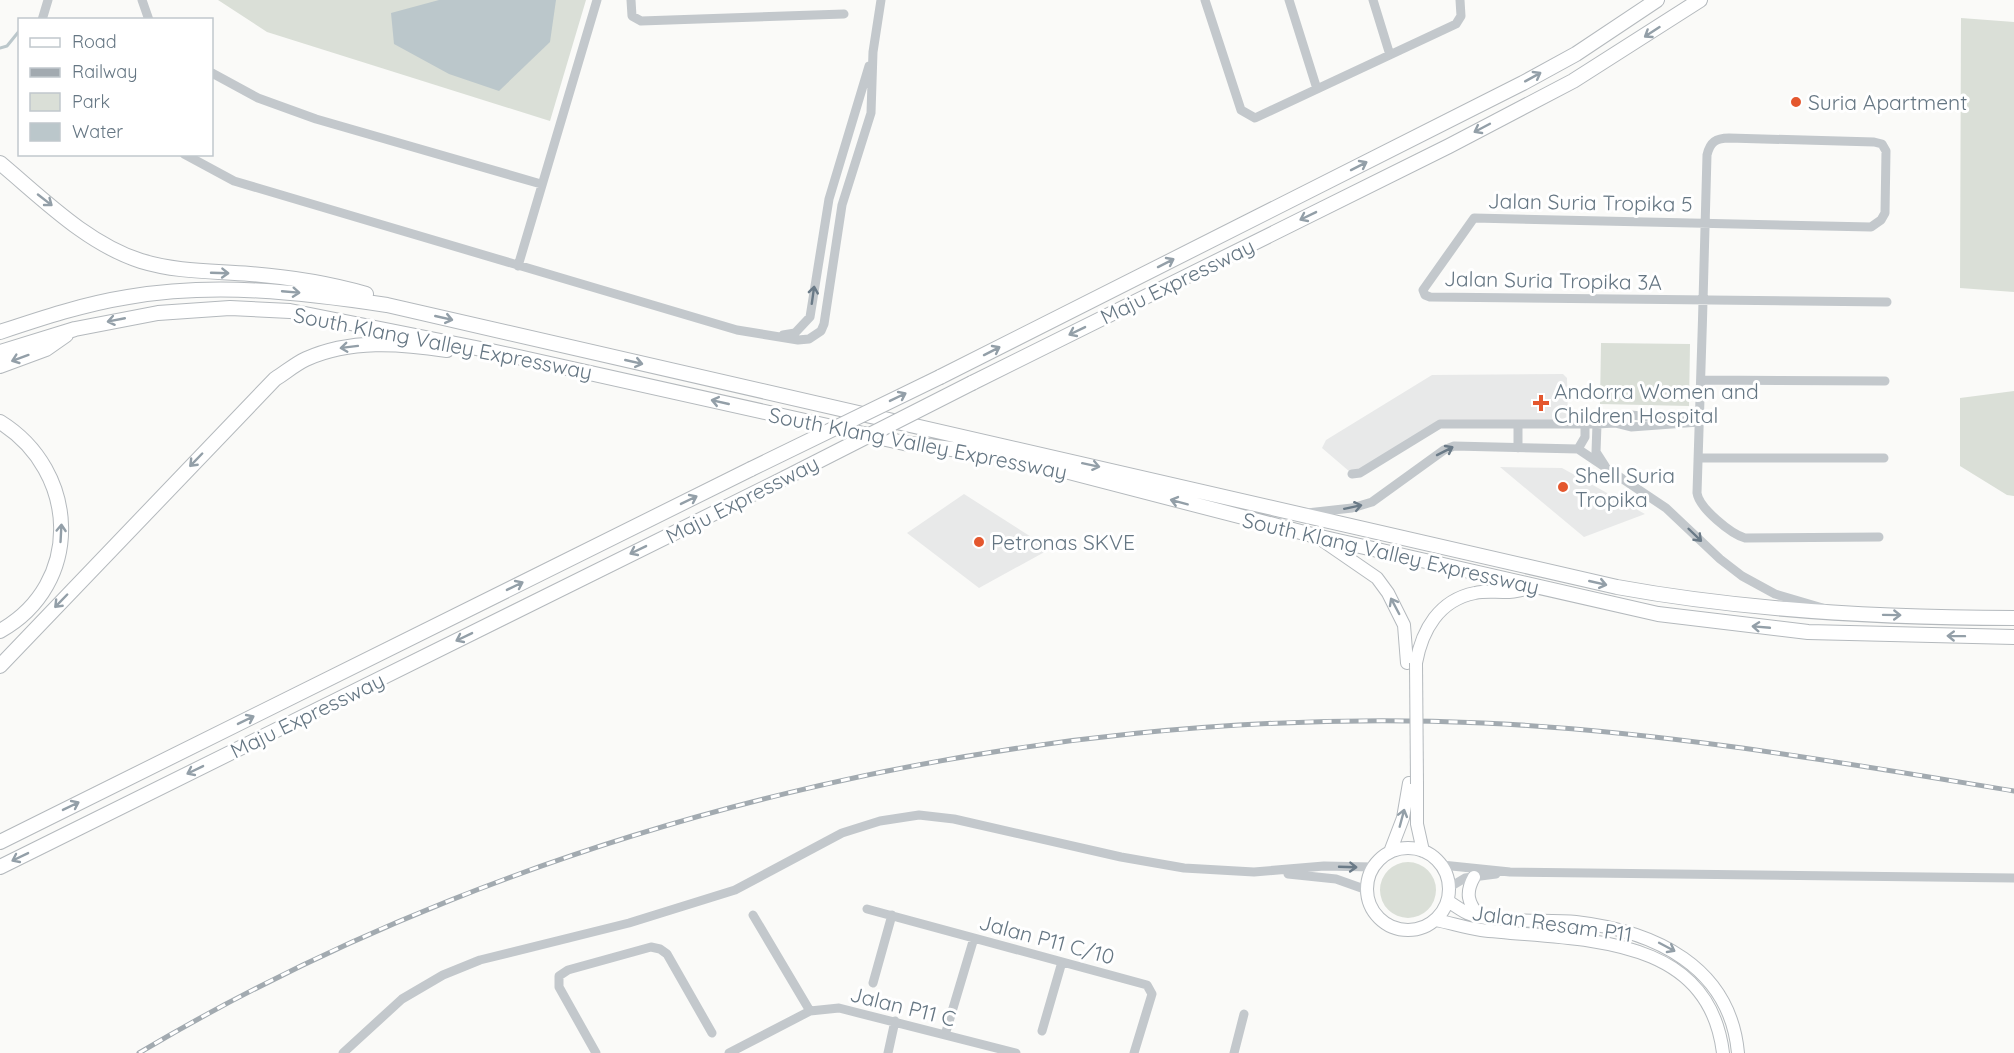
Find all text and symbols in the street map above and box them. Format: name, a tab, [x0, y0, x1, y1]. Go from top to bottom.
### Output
legend	[18, 18, 213, 156]
one-way arrow	[1644, 27, 1661, 39]
text: Road	[72, 30, 117, 53]
text: Railway	[72, 60, 138, 83]
one-way arrow	[1524, 71, 1541, 83]
place label: Suria Apartment	[1808, 89, 1967, 115]
text: Park	[72, 90, 110, 113]
marker: Suria Apartment	[1789, 95, 1803, 109]
text: Water	[72, 120, 123, 143]
one-way arrow	[1473, 123, 1491, 135]
one-way arrow	[1350, 159, 1368, 171]
street label: Jalan Suria Tropika 5	[1487, 187, 1693, 217]
one-way arrow	[37, 193, 52, 207]
one-way arrow	[1300, 210, 1317, 222]
street label: Maju Expressway	[1096, 232, 1258, 330]
one-way arrow	[1157, 257, 1174, 269]
street label: Jalan Suria Tropika 3A	[1444, 265, 1662, 295]
one-way arrow	[210, 267, 230, 278]
one-way arrow	[808, 286, 819, 306]
one-way arrow	[281, 287, 301, 298]
street label: South Klang Valley Expressway	[291, 301, 595, 385]
one-way arrow	[434, 312, 453, 324]
one-way arrow	[107, 315, 126, 327]
one-way arrow	[1068, 325, 1086, 337]
one-way arrow	[340, 342, 360, 353]
one-way arrow	[983, 344, 1001, 356]
one-way arrow	[11, 354, 30, 365]
one-way arrow	[624, 357, 643, 369]
place label: Andorra Women and Children Hospital	[1554, 378, 1759, 428]
one-way arrow	[888, 391, 906, 403]
marker: Andorra Women and Children Hospital	[1532, 394, 1550, 412]
one-way arrow	[710, 395, 729, 407]
street label: South Klang Valley Expressway	[766, 401, 1070, 485]
one-way arrow	[1436, 445, 1454, 456]
street label: Maju Expressway	[661, 449, 823, 549]
one-way arrow	[189, 452, 203, 467]
one-way arrow	[1081, 460, 1100, 472]
place label: Shell Suria Tropika	[1575, 462, 1675, 512]
marker: Shell Suria Tropika	[1556, 480, 1570, 494]
one-way arrow	[680, 493, 698, 505]
one-way arrow	[1170, 496, 1189, 507]
one-way arrow	[1344, 500, 1363, 512]
street label: South Klang Valley Expressway	[1240, 506, 1542, 600]
one-way arrow	[55, 523, 66, 543]
one-way arrow	[1688, 528, 1703, 543]
place label: Petronas SKVE	[991, 529, 1135, 555]
marker: Petronas SKVE	[972, 535, 986, 549]
one-way arrow	[630, 545, 648, 557]
one-way arrow	[1588, 577, 1607, 589]
one-way arrow	[505, 580, 523, 592]
one-way arrow	[55, 593, 69, 608]
one-way arrow	[1389, 598, 1401, 616]
one-way arrow	[1881, 609, 1901, 620]
one-way arrow	[1751, 621, 1771, 632]
one-way arrow	[1946, 630, 1966, 642]
one-way arrow	[455, 632, 473, 643]
street label: Maju Expressway	[226, 666, 388, 764]
one-way arrow	[237, 713, 255, 725]
one-way arrow	[186, 765, 204, 777]
one-way arrow	[62, 800, 80, 812]
one-way arrow	[1397, 809, 1408, 828]
one-way arrow	[12, 852, 30, 863]
one-way arrow	[1338, 861, 1358, 872]
street label: Jalan Resam P11	[1470, 899, 1634, 947]
street label: Jalan P11 C/10	[977, 908, 1117, 970]
one-way arrow	[1657, 942, 1675, 953]
street label: Jalan P11 C	[848, 980, 959, 1032]

